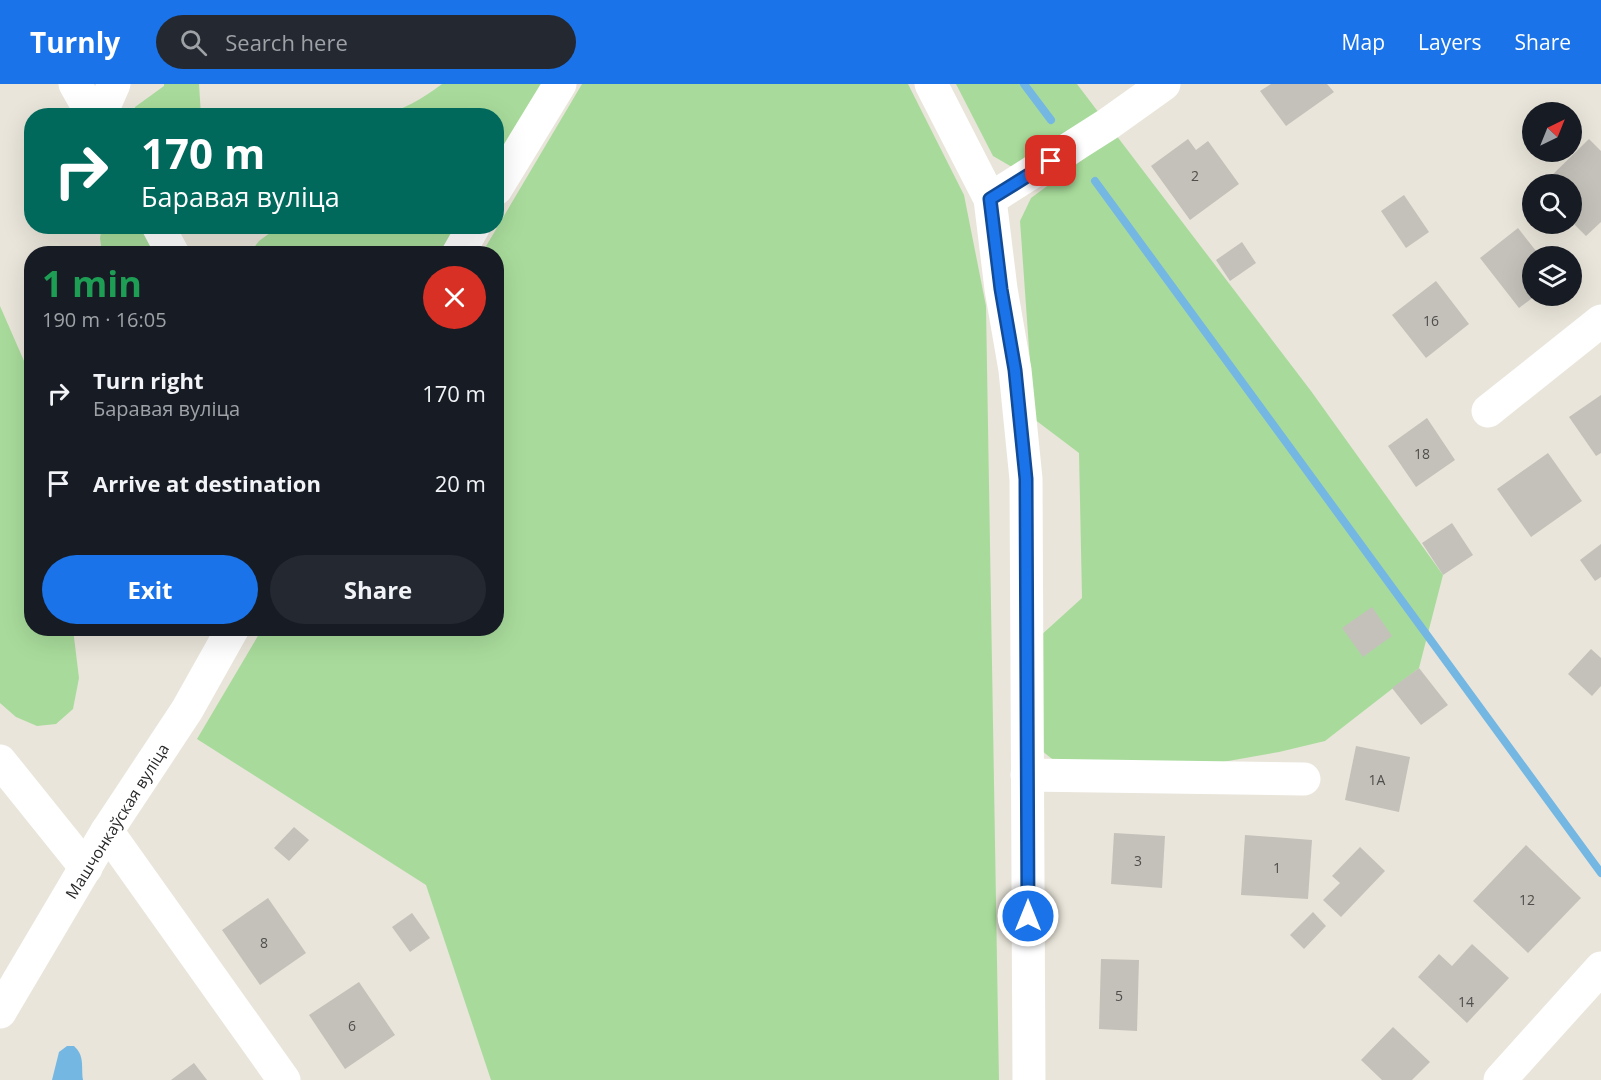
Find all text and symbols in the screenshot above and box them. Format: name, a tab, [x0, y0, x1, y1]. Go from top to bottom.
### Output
search box	[156, 15, 576, 69]
text: Turnly	[30, 23, 120, 61]
icon: search	[177, 26, 210, 59]
text: Search here	[225, 27, 348, 57]
text: Map	[1342, 28, 1385, 56]
text: Layers	[1418, 28, 1482, 56]
text: Share	[1515, 28, 1571, 56]
north arrow	[1522, 102, 1582, 162]
map controls	[1522, 102, 1582, 306]
text: 170 m	[141, 124, 265, 181]
icon: right	[42, 132, 120, 210]
pin	[1025, 135, 1076, 186]
icon: arrive	[1034, 144, 1067, 177]
house number: 2	[1191, 166, 1199, 185]
button: search	[1522, 174, 1582, 234]
text: Баравая вуліца	[141, 178, 340, 215]
button: layers	[1522, 246, 1582, 306]
text: 1 min	[42, 259, 142, 308]
button: close	[423, 266, 486, 329]
text: 190 m · 16:05	[42, 306, 167, 333]
house number: 16	[1423, 311, 1439, 330]
text: Turn right	[93, 365, 204, 395]
icon: right	[42, 377, 75, 410]
text: 170 m	[422, 378, 486, 408]
text: Баравая вуліца	[93, 395, 240, 422]
house number: 18	[1414, 444, 1430, 463]
icon: arrive	[42, 467, 75, 500]
text: Arrive at destination	[93, 468, 321, 498]
text: 20 m	[435, 468, 486, 498]
button: Exit	[42, 555, 258, 624]
button: Share	[270, 555, 486, 624]
street label: Машчонкаўская вуліца	[60, 739, 174, 903]
house number: 1А	[1369, 770, 1386, 789]
house number: 3	[1134, 851, 1142, 870]
house number: 1	[1273, 858, 1281, 877]
position arrow	[996, 884, 1060, 948]
house number: 12	[1519, 890, 1535, 909]
house number: 8	[260, 933, 268, 952]
house number: 5	[1115, 986, 1123, 1005]
house number: 14	[1458, 992, 1474, 1011]
house number: 6	[348, 1016, 356, 1035]

